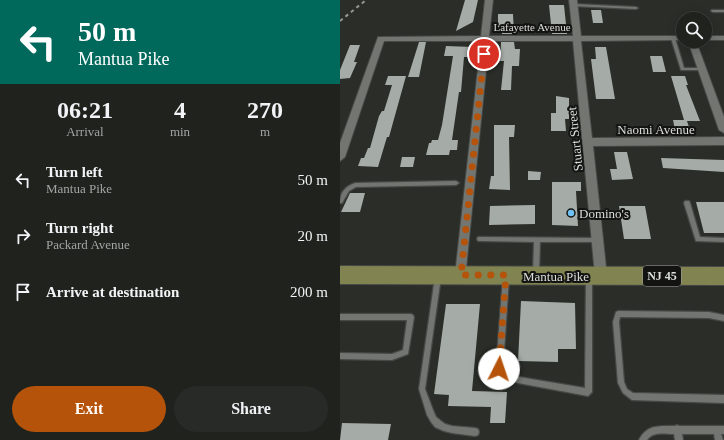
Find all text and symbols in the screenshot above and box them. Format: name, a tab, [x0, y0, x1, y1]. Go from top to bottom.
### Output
map controls	[676, 12, 712, 48]
button: search	[676, 12, 712, 48]
icon: left	[12, 16, 64, 68]
text: 50 m	[78, 16, 136, 47]
street label: Lafayette Avenue	[493, 21, 571, 33]
pin	[467, 37, 501, 71]
icon: arrive	[473, 43, 495, 65]
text: Mantua Pike	[78, 49, 170, 69]
text: 06:21	[57, 97, 113, 123]
text: 4	[174, 97, 186, 123]
text: 270	[247, 97, 283, 123]
street label: Stuart Street	[564, 106, 586, 172]
street label: Naomi Avenue	[617, 122, 695, 137]
text: Arrival	[66, 124, 104, 139]
text: min	[170, 124, 190, 139]
text: m	[260, 124, 270, 139]
text: Turn left	[46, 164, 103, 180]
icon: left	[12, 169, 34, 191]
text: 50 m	[298, 172, 328, 188]
text: Mantua Pike	[46, 181, 112, 196]
place label: Domino's	[579, 206, 629, 221]
marker: Domino's	[566, 208, 576, 218]
text: Turn right	[46, 220, 113, 236]
icon: right	[12, 225, 34, 247]
text: 20 m	[298, 228, 328, 244]
text: Packard Avenue	[46, 237, 130, 252]
road number: NJ 45	[643, 266, 681, 286]
street label: Mantua Pike	[523, 269, 589, 284]
icon: arrive	[12, 281, 34, 303]
text: Arrive at destination	[46, 284, 179, 300]
text: 200 m	[290, 284, 328, 300]
position arrow	[478, 348, 520, 390]
button: Exit	[12, 386, 166, 432]
button: Share	[174, 386, 328, 432]

